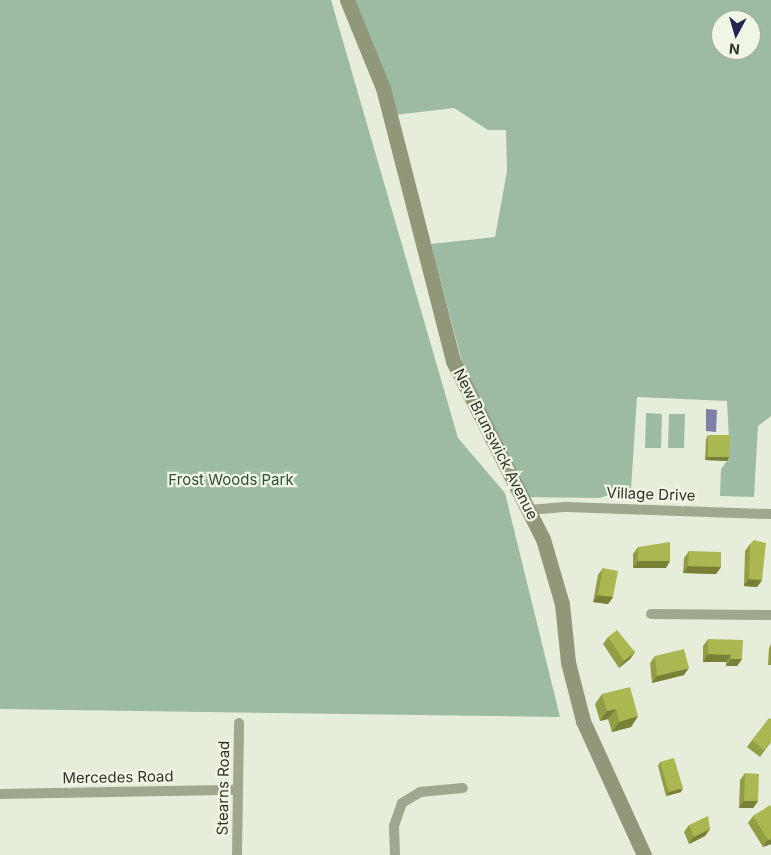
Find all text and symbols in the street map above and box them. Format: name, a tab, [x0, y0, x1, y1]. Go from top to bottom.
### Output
north arrow	[711, 10, 761, 60]
text: N	[728, 40, 741, 58]
street label: New Brunswick Avenue	[450, 366, 542, 522]
park label: Frost Woods Park	[168, 471, 294, 489]
street label: Village Drive	[606, 483, 696, 505]
street label: Stearns Road	[213, 740, 233, 836]
street label: Mercedes Road	[62, 767, 174, 787]

